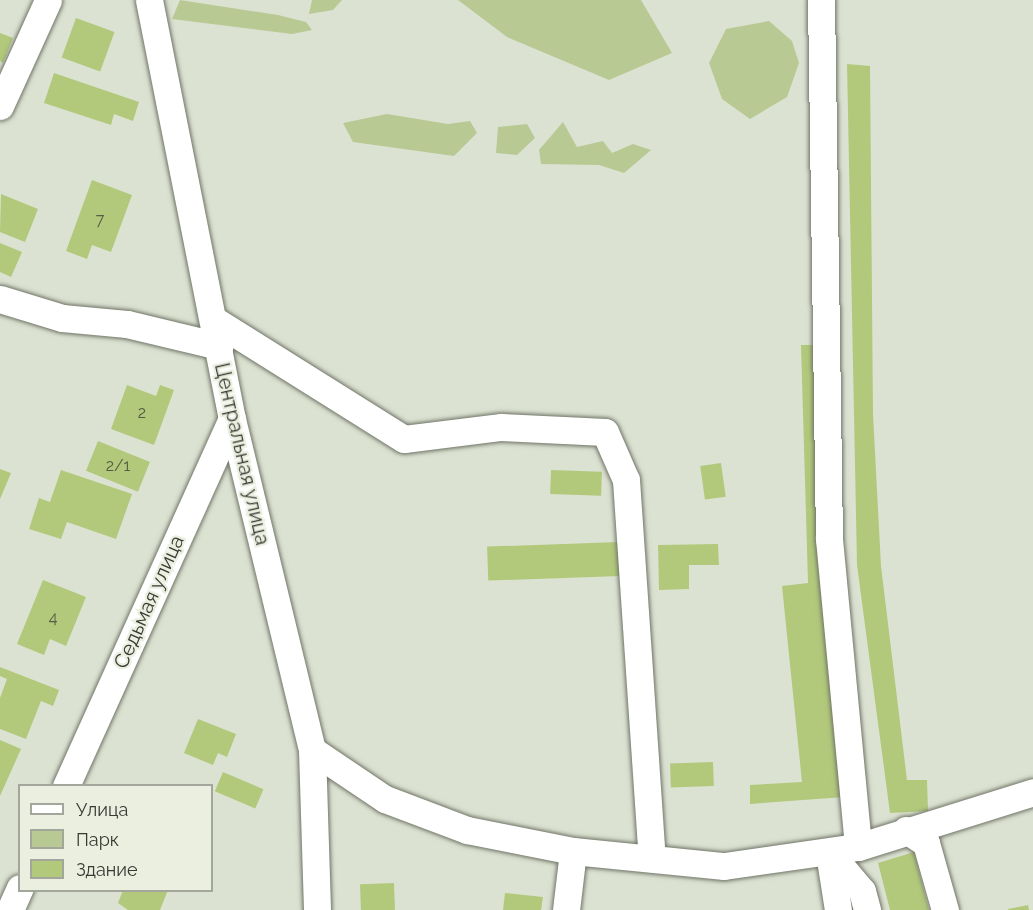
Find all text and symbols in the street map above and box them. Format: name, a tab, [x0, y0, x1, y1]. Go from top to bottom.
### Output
house number: 7	[96, 210, 104, 230]
street label: Центральная улица	[209, 360, 275, 548]
house number: 2	[138, 403, 146, 423]
house number: 2/1	[106, 456, 130, 476]
street label: Седьмая улица	[109, 531, 189, 673]
house number: 4	[49, 608, 57, 628]
legend	[18, 784, 213, 892]
text: Улица	[76, 799, 128, 820]
text: Парк	[76, 829, 119, 850]
text: Здание	[76, 859, 138, 880]

